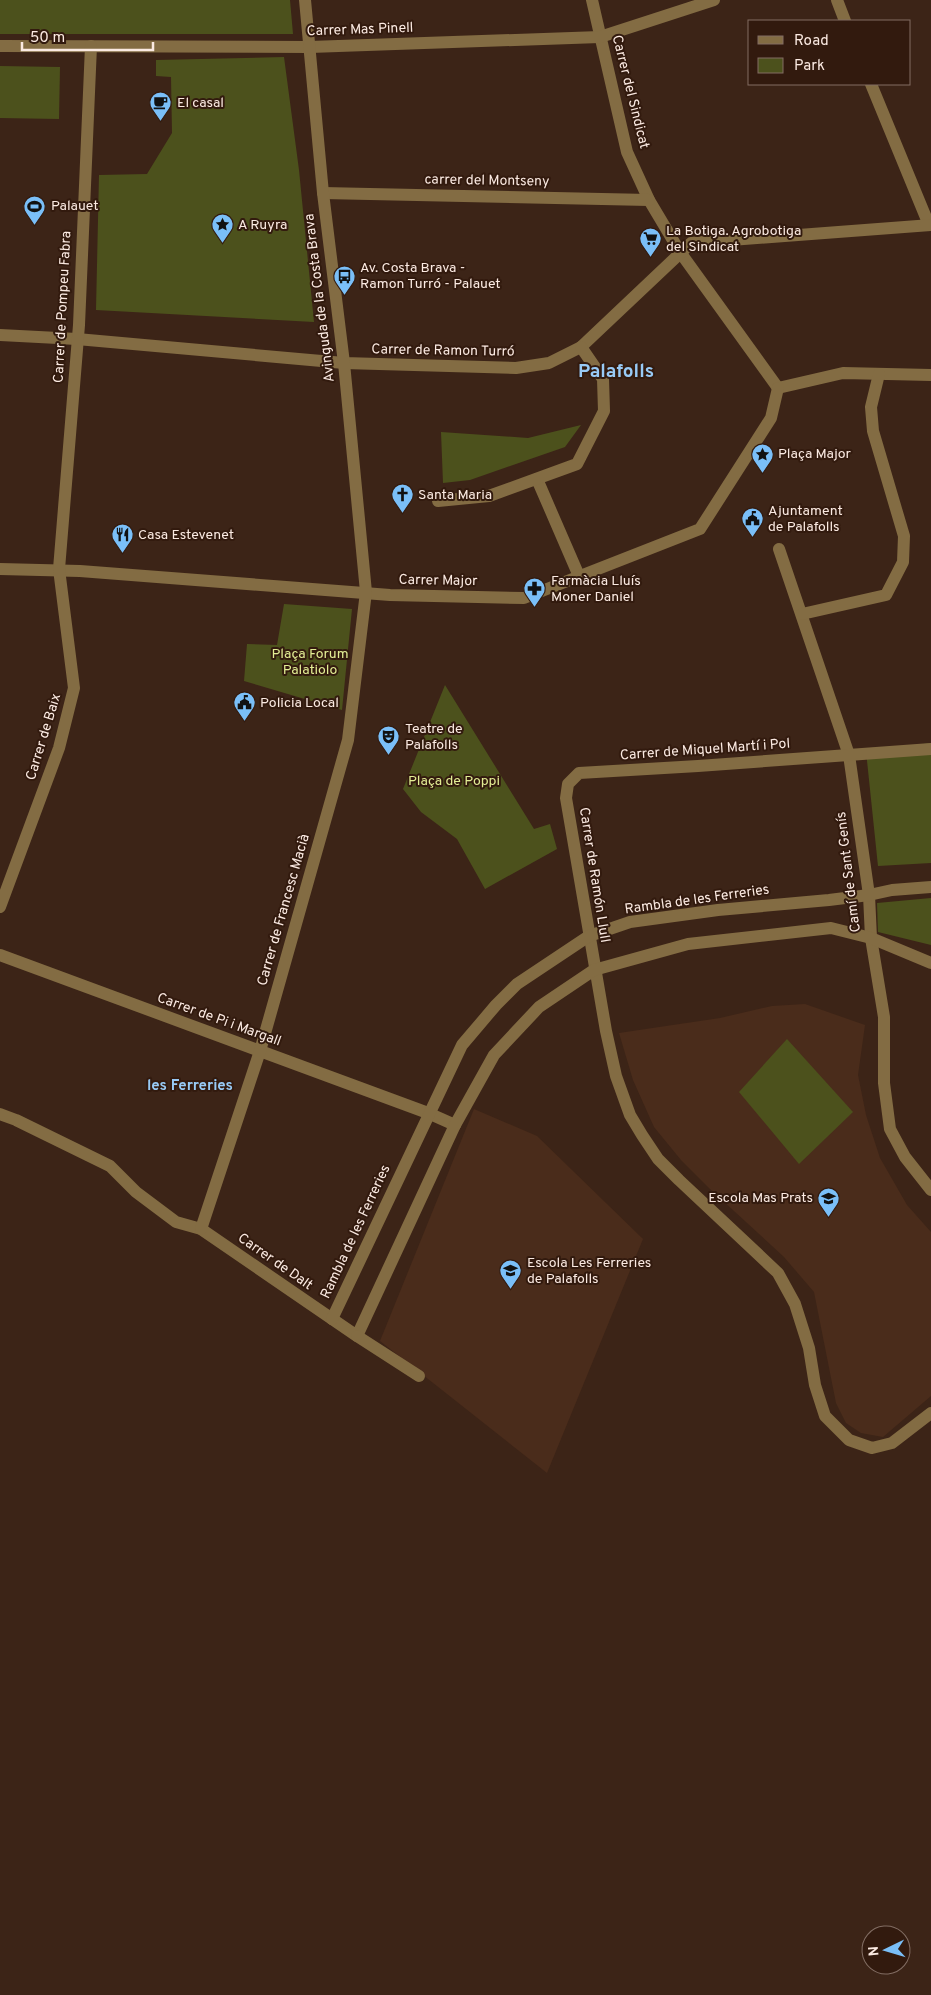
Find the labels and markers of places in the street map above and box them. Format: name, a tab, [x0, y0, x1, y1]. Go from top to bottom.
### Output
cafe icon: El casal	[149, 91, 173, 122]
place label: El casal	[177, 95, 224, 112]
sports icon: Palauet	[23, 194, 47, 225]
place label: Palauet	[51, 198, 98, 215]
place icon: A Ruyra	[210, 213, 234, 244]
place label: A Ruyra	[238, 217, 287, 234]
place label: La Botiga. Agrobotiga del Sindicat	[666, 223, 801, 256]
supermarket icon: La Botiga. Agrobotiga del Sindicat	[638, 227, 662, 258]
place label: Av. Costa Brava - Ramon Turró - Palauet	[360, 260, 501, 293]
bus stop icon: Av. Costa Brava - Ramon Turró - Palauet	[332, 264, 356, 295]
place icon: Plaça Major	[750, 442, 774, 473]
place label: Plaça Major	[778, 446, 851, 463]
church icon: Santa Maria	[390, 483, 414, 514]
place label: Santa Maria	[418, 487, 492, 504]
place label: Ajuntament de Palafolls	[768, 503, 843, 536]
public building icon: Ajuntament de Palafolls	[740, 507, 764, 538]
restaurant icon: Casa Estevenet	[110, 523, 134, 554]
place label: Casa Estevenet	[138, 527, 234, 544]
place label: Farmàcia Lluís Moner Daniel	[551, 573, 641, 606]
pharmacy icon: Farmàcia Lluís Moner Daniel	[523, 577, 547, 608]
public building icon: Policia Local	[232, 691, 256, 722]
place label: Policia Local	[260, 695, 339, 712]
place label: Teatre de Palafolls	[405, 721, 463, 754]
theatre icon: Teatre de Palafolls	[377, 725, 401, 756]
school or university icon: Escola Mas Prats	[817, 1186, 841, 1217]
place label: Escola Mas Prats	[708, 1190, 813, 1207]
place label: Escola Les Ferreries de Palafolls	[527, 1255, 651, 1288]
school or university icon: Escola Les Ferreries de Palafolls	[499, 1259, 523, 1290]

